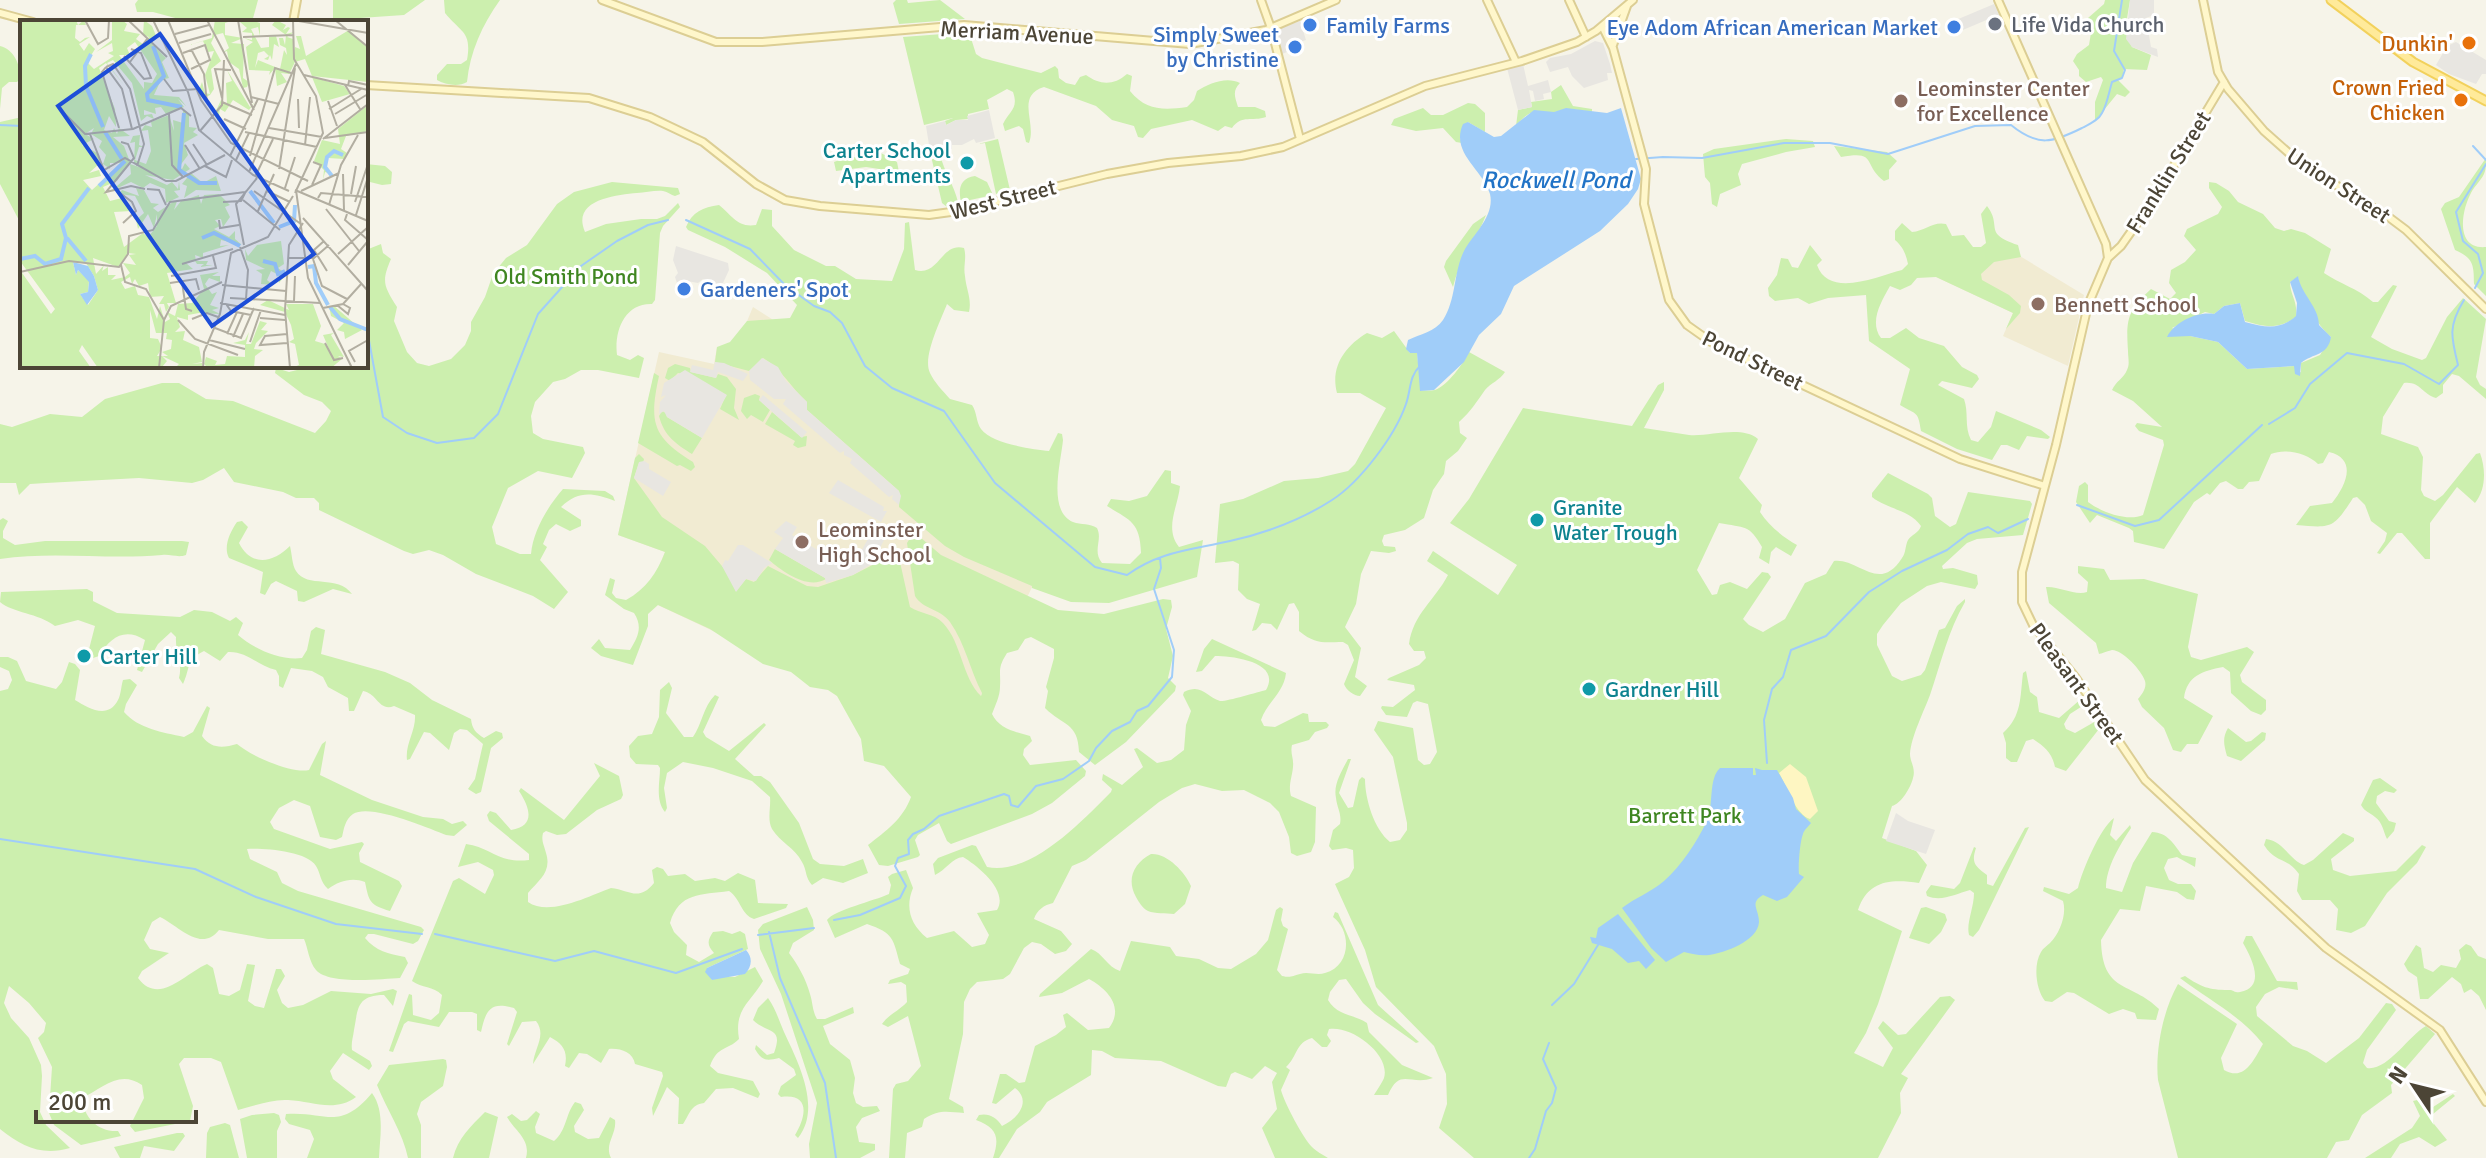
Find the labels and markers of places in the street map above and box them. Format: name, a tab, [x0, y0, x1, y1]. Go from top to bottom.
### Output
place label: Life Vida Church	[2011, 11, 2165, 38]
place label: Family Farms	[1326, 12, 1450, 39]
place label: Eye Adom African American Market	[1606, 14, 1938, 41]
marker: Life Vida Church	[1986, 15, 2004, 33]
marker: Family Farms	[1301, 16, 1319, 34]
marker: Eye Adom African American Market	[1945, 18, 1963, 36]
place label: Simply Sweet by Christine	[1153, 21, 1279, 73]
place label: Dunkin'	[2381, 30, 2453, 57]
marker: Dunkin'	[2460, 34, 2478, 52]
marker: Simply Sweet by Christine	[1286, 38, 1304, 56]
place label: Crown Fried Chicken	[2332, 74, 2445, 126]
place label: Leominster Center for Excellence	[1917, 75, 2090, 127]
marker: Crown Fried Chicken	[2452, 91, 2470, 109]
marker: Leominster Center for Excellence	[1892, 92, 1910, 110]
place label: Carter School Apartments	[823, 137, 951, 189]
marker: Carter School Apartments	[958, 154, 976, 172]
place label: Gardeners' Spot	[700, 276, 849, 303]
marker: Gardeners' Spot	[675, 280, 693, 298]
place label: Bennett School	[2054, 291, 2197, 318]
marker: Bennett School	[2029, 295, 2047, 313]
place label: Granite Water Trough	[1553, 494, 1678, 546]
marker: Granite Water Trough	[1528, 511, 1546, 529]
place label: Leominster High School	[818, 516, 931, 568]
marker: Leominster High School	[793, 533, 811, 551]
place label: Carter Hill	[100, 643, 198, 670]
marker: Carter Hill	[75, 647, 93, 665]
place label: Gardner Hill	[1605, 676, 1719, 703]
marker: Gardner Hill	[1580, 680, 1598, 698]

